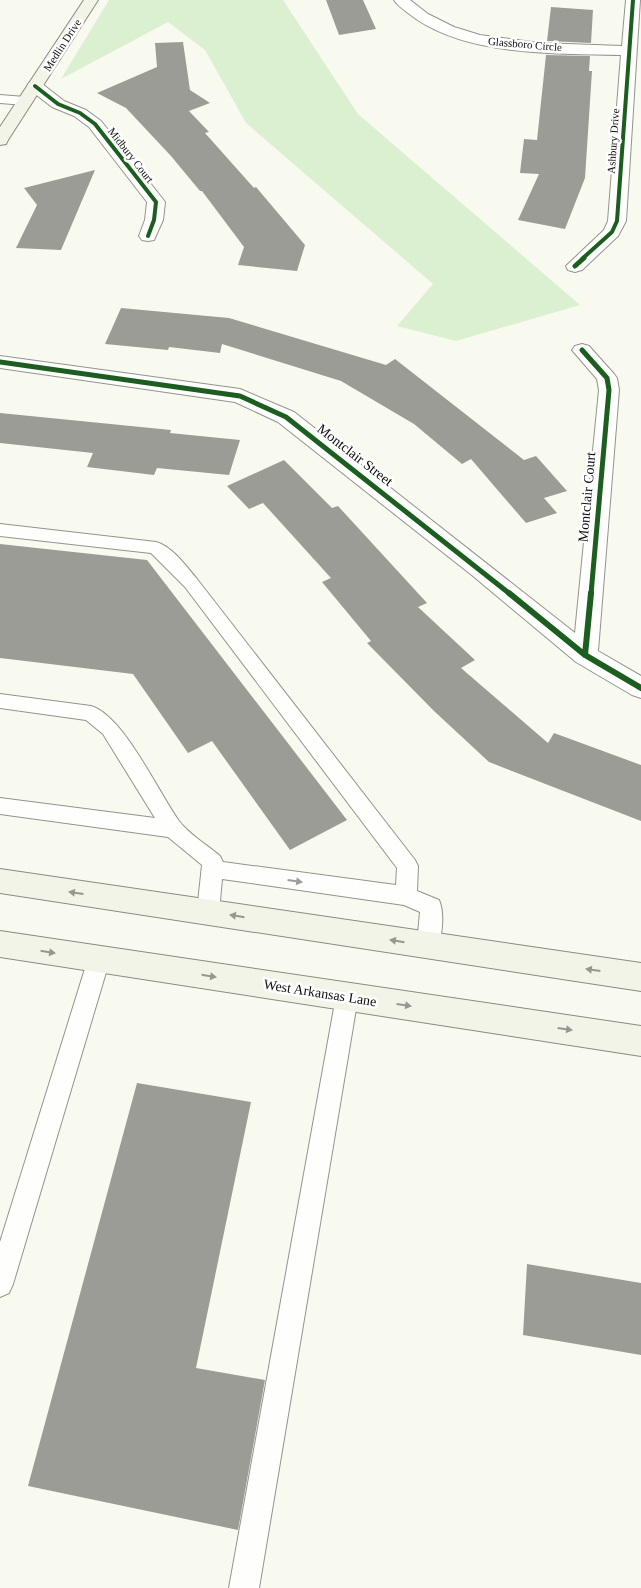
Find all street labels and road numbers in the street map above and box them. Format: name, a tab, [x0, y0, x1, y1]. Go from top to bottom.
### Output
street label: Medlin Drive	[41, 17, 83, 73]
street label: Glassboro Circle	[488, 35, 563, 53]
street label: Ashbury Drive	[605, 108, 621, 174]
street label: Midbury Court	[106, 125, 156, 185]
street label: Montclair Street	[314, 421, 396, 489]
street label: Montclair Court	[576, 451, 598, 543]
street label: West Arkansas Lane	[263, 977, 377, 1009]

